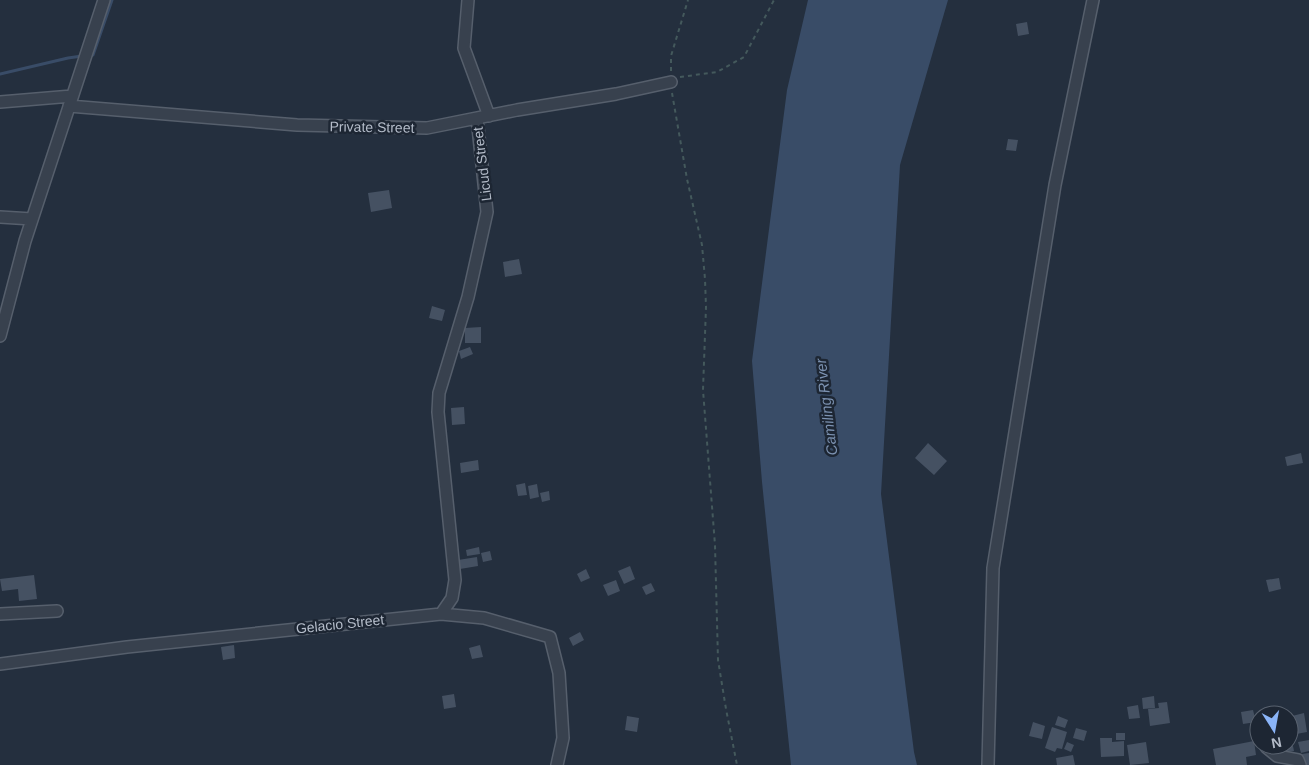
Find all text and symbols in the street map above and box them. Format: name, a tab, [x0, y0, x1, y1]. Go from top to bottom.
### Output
street label: Private Street	[329, 118, 415, 136]
street label: Licud Street	[469, 126, 494, 202]
water label: Camiling River	[811, 357, 840, 456]
street label: Gelacio Street	[295, 611, 385, 637]
north arrow	[1249, 705, 1299, 755]
text: N	[1270, 734, 1283, 752]

